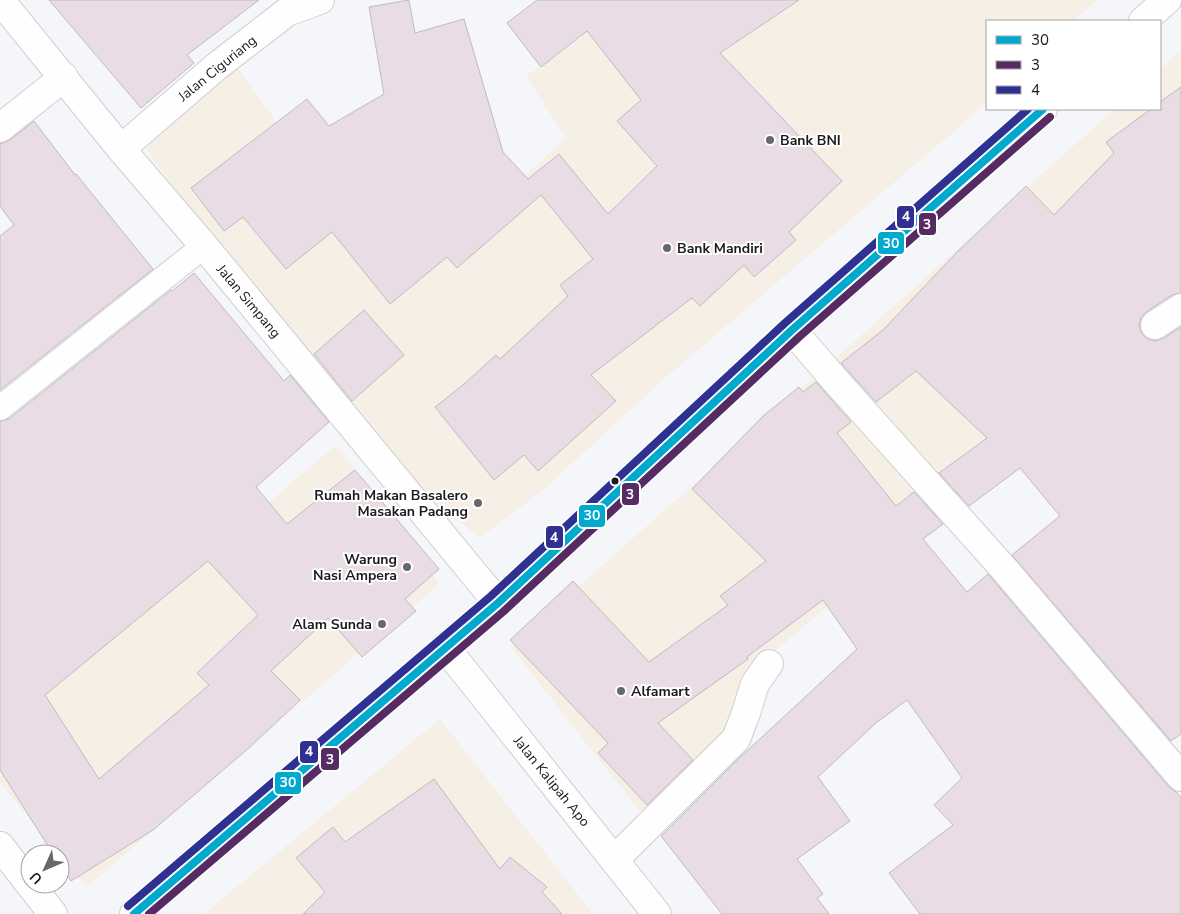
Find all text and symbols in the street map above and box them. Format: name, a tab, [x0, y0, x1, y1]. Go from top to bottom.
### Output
legend	[986, 20, 1161, 110]
text: 30	[1031, 30, 1049, 50]
street label: Jalan Ciguriang	[173, 31, 260, 106]
text: 3	[1031, 55, 1040, 75]
text: 4	[1031, 80, 1040, 100]
place label: Bank BNI	[780, 131, 841, 150]
marker: Bank BNI	[764, 134, 776, 146]
line badge: 4	[896, 205, 915, 229]
text: 4	[902, 207, 911, 226]
line badge: 3	[918, 212, 937, 236]
text: 3	[923, 215, 931, 234]
line badge: 30	[877, 231, 905, 255]
text: 30	[883, 234, 899, 253]
place label: Bank Mandiri	[677, 239, 763, 258]
marker: Bank Mandiri	[661, 242, 673, 254]
street label: Jalan Simpang	[212, 260, 285, 342]
unlabelled marker	[610, 476, 620, 486]
line badge: 3	[621, 482, 640, 506]
text: 3	[626, 485, 634, 504]
place label: Rumah Makan Basalero Masakan Padang	[314, 486, 468, 521]
marker: Rumah Makan Basalero Masakan Padang	[472, 497, 484, 509]
line badge: 30	[578, 504, 606, 528]
text: 30	[584, 506, 600, 525]
line badge: 4	[545, 525, 564, 549]
text: 4	[550, 528, 559, 547]
place label: Warung Nasi Ampera	[313, 550, 397, 585]
marker: Warung Nasi Ampera	[401, 561, 413, 573]
place label: Alam Sunda	[292, 615, 372, 634]
marker: Alam Sunda	[376, 618, 388, 630]
place label: Alfamart	[631, 682, 690, 701]
marker: Alfamart	[615, 685, 627, 697]
street label: Jalan Kalipah Apo	[508, 731, 594, 831]
line badge: 4	[299, 740, 319, 764]
text: 4	[305, 742, 314, 761]
line badge: 3	[320, 747, 340, 771]
text: 3	[326, 750, 334, 769]
line badge: 30	[274, 771, 302, 795]
text: 30	[280, 773, 296, 792]
north arrow	[20, 844, 70, 894]
text: U	[26, 867, 47, 888]

